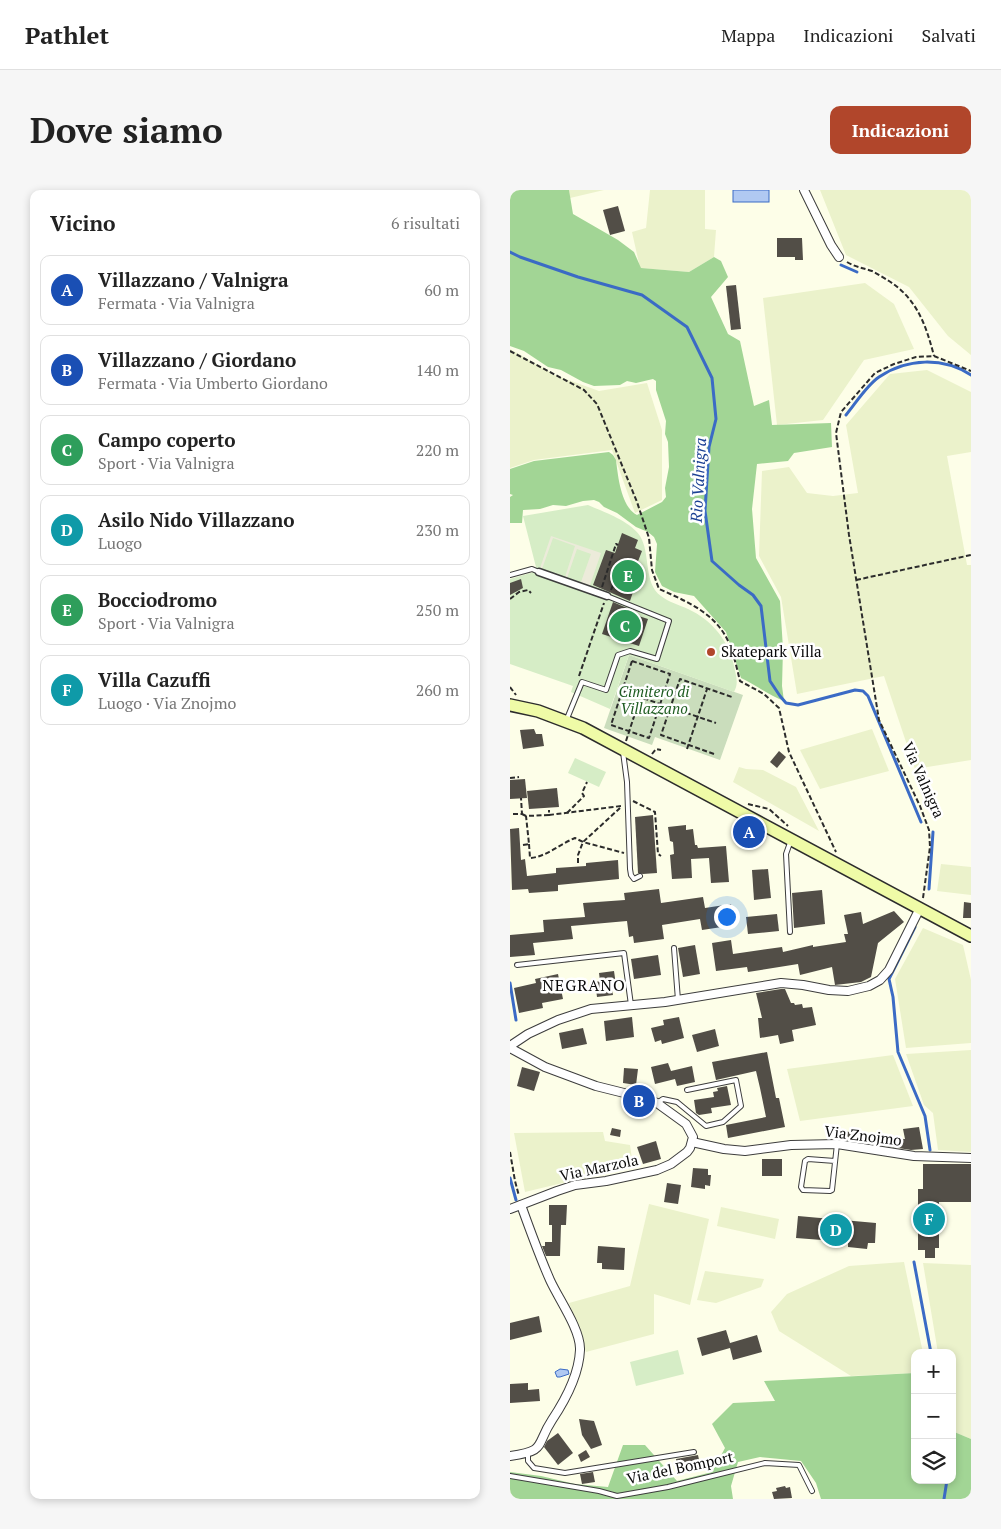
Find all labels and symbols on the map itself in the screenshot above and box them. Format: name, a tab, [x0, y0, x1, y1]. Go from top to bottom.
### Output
water label: Rio Valnigra	[685, 437, 711, 524]
pin: E	[612, 557, 644, 595]
pin: C	[609, 607, 641, 645]
place label: Skatepark Villa	[721, 641, 822, 661]
marker: Skatepark Villa	[705, 646, 717, 658]
park label: Cimitero di Villazzano	[619, 681, 690, 718]
street label: Via Valnigra	[898, 738, 950, 821]
pin: A	[733, 813, 765, 851]
your location	[714, 904, 740, 930]
district label: NEGRANO	[542, 974, 626, 996]
pin: B	[623, 1082, 655, 1120]
street label: Via Znojmo	[823, 1120, 903, 1150]
street label: Via Marzola	[558, 1149, 640, 1185]
pin: F	[913, 1200, 945, 1238]
pin: D	[820, 1211, 852, 1249]
street label: Via del Bomport	[625, 1446, 735, 1488]

